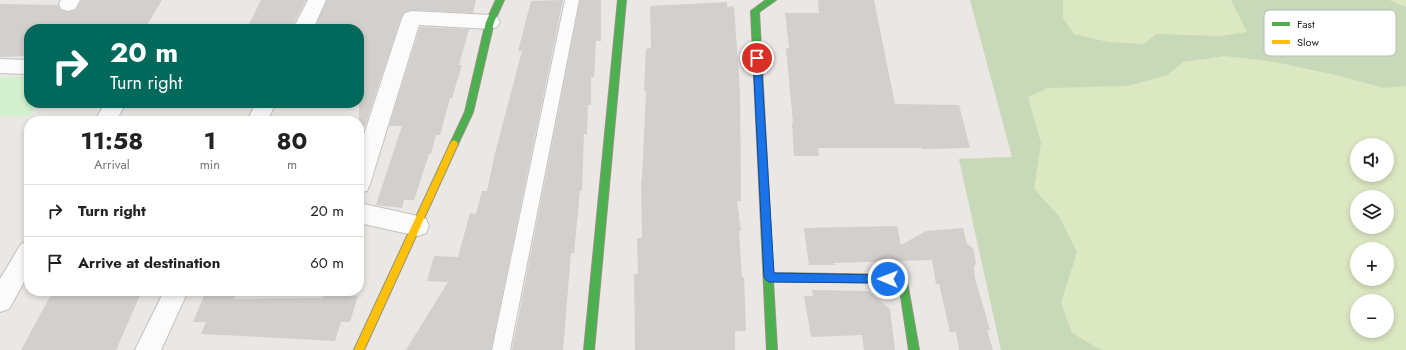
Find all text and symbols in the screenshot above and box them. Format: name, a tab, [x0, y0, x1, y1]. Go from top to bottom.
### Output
legend	[1264, 10, 1396, 56]
text: Fast	[1297, 16, 1315, 32]
text: 20 m	[110, 32, 178, 73]
text: Slow	[1297, 34, 1319, 50]
icon: right	[44, 40, 96, 92]
pin	[740, 41, 774, 75]
icon: arrive	[746, 47, 768, 69]
text: Turn right	[110, 70, 182, 96]
text: 11:58	[81, 123, 143, 158]
text: 1	[204, 123, 216, 158]
text: 80	[277, 123, 308, 158]
map controls	[1350, 138, 1394, 338]
button: sound	[1350, 138, 1394, 182]
text: Arrival	[94, 155, 130, 174]
text: min	[200, 155, 220, 174]
text: m	[287, 155, 297, 174]
button: layers	[1350, 190, 1394, 234]
icon: right	[44, 200, 66, 222]
text: Turn right	[78, 200, 146, 222]
text: 20 m	[310, 200, 344, 222]
button: +	[1350, 242, 1394, 286]
icon: arrive	[44, 252, 66, 274]
text: Arrive at destination	[78, 252, 220, 274]
text: 60 m	[310, 252, 344, 274]
position arrow	[867, 258, 909, 300]
button: −	[1350, 294, 1394, 338]

